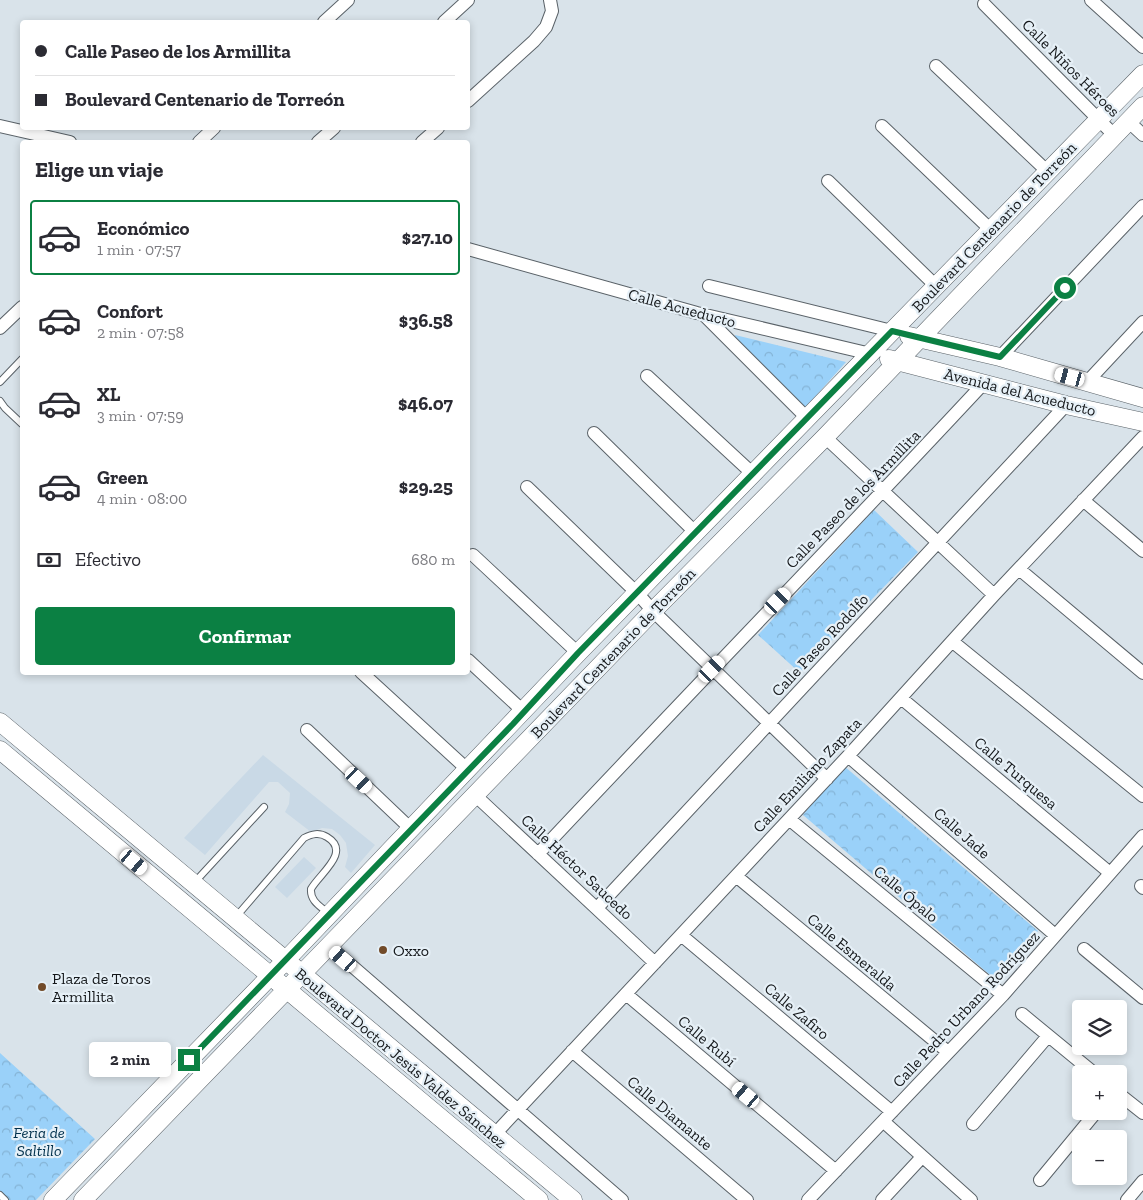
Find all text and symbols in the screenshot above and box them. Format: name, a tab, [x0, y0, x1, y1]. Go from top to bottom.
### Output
street label: Calle Niños Héroes	[1018, 15, 1124, 121]
text: Calle Paseo de los Armillita	[65, 40, 291, 63]
text: Boulevard Centenario de Torreón	[65, 88, 345, 111]
street label: Boulevard Centenario de Torreón	[908, 137, 1081, 316]
text: Elige un viaje	[35, 156, 163, 183]
icon: car	[37, 215, 82, 260]
text: Económico	[97, 217, 190, 240]
text: $27.10	[402, 226, 453, 249]
text: 1 min · 07:57	[97, 240, 181, 259]
route start	[1054, 277, 1076, 299]
street label: Calle Acueducto	[626, 285, 738, 331]
icon: car	[37, 298, 82, 343]
text: Confort	[97, 300, 163, 323]
text: $36.58	[399, 309, 453, 332]
text: 2 min · 07:58	[97, 323, 184, 342]
street label: Avenida del Acueducto	[942, 364, 1098, 420]
car	[1053, 366, 1086, 388]
icon: car	[37, 381, 82, 426]
text: XL	[97, 383, 120, 406]
text: $46.07	[398, 392, 453, 415]
text: 3 min · 07:59	[97, 406, 184, 425]
street label: Calle Paseo de los Armillita	[782, 425, 924, 572]
icon: car	[37, 464, 82, 509]
text: Green	[97, 466, 148, 489]
text: $29.25	[399, 475, 453, 498]
text: 4 min · 08:00	[97, 489, 187, 508]
icon: cash	[35, 546, 63, 574]
text: Efectivo	[75, 548, 141, 571]
text: 680 m	[411, 550, 455, 569]
street label: Boulevard Centenario de Torreón	[527, 563, 700, 742]
car	[762, 585, 793, 617]
street label: Calle Paseo Rodolfo	[768, 590, 872, 700]
button: Confirmar	[35, 607, 455, 665]
car	[696, 653, 727, 685]
street label: Calle Emiliano Zapata	[749, 713, 865, 836]
street label: Calle Turquesa	[971, 733, 1062, 813]
car	[342, 764, 375, 796]
street label: Calle Jade	[930, 803, 994, 863]
street label: Calle Héctor Saucedo	[517, 810, 637, 924]
car	[117, 847, 150, 877]
street label: Calle Ópalo	[870, 862, 942, 926]
street label: Calle Esmeralda	[803, 909, 901, 995]
street label: Calle Pedro Urbano Rodríguez	[888, 927, 1044, 1091]
place label: Oxxo	[393, 941, 429, 960]
car	[326, 943, 359, 975]
marker: Oxxo	[377, 944, 389, 956]
street label: Boulevard Doctor Jesús Valdez Sánchez	[291, 964, 511, 1152]
place label: Plaza de Toros Armillita	[52, 969, 151, 1006]
street label: Calle Zafiro	[761, 978, 833, 1044]
marker: Plaza de Toros Armillita	[36, 981, 48, 993]
map controls	[1072, 1000, 1127, 1185]
button: layers	[1072, 1000, 1127, 1055]
street label: Calle Rubí	[674, 1011, 740, 1071]
callout: 2 min	[89, 1042, 172, 1078]
route end	[178, 1049, 200, 1071]
text: 2 min	[110, 1050, 150, 1069]
button: +	[1072, 1065, 1127, 1120]
street label: Calle Diamante	[624, 1072, 716, 1154]
car	[729, 1080, 762, 1110]
park label: Feria de Saltillo	[13, 1123, 65, 1160]
button: −	[1072, 1130, 1127, 1185]

